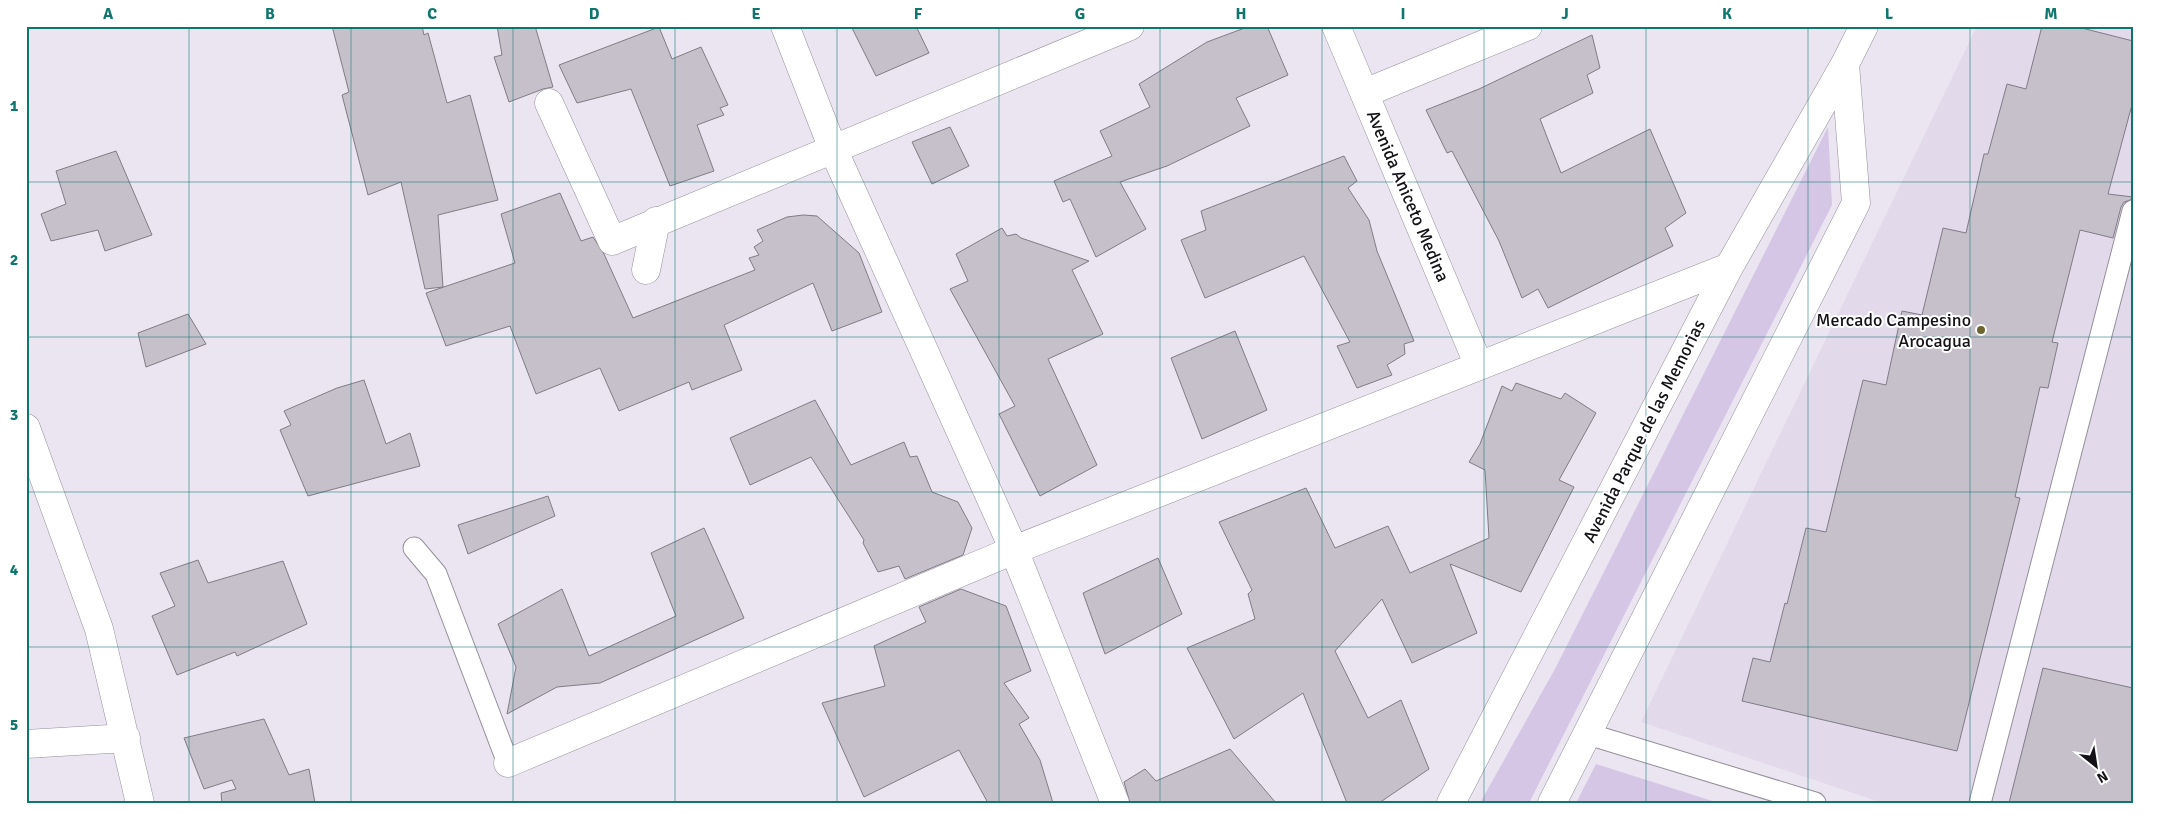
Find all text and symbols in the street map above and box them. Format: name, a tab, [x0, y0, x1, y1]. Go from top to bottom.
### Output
text: A	[103, 4, 114, 24]
text: B	[265, 4, 275, 24]
text: C	[427, 4, 437, 24]
text: D	[589, 4, 600, 24]
text: E	[751, 4, 761, 24]
text: F	[914, 4, 923, 24]
text: G	[1075, 4, 1085, 24]
text: H	[1236, 4, 1246, 24]
text: I	[1400, 4, 1406, 24]
text: J	[1561, 4, 1569, 24]
text: K	[1722, 4, 1732, 24]
text: L	[1885, 4, 1894, 24]
text: M	[2044, 4, 2058, 24]
text: 1	[10, 96, 19, 116]
street label: Avenida Aniceto Medina	[1362, 107, 1454, 285]
text: 2	[10, 250, 18, 270]
place label: Mercado Campesino Arocagua	[1816, 309, 1971, 352]
street label: Avenida Parque de las Memorias	[1578, 316, 1710, 546]
marker: Mercado Campesino Arocagua	[1975, 324, 1987, 336]
text: 3	[10, 405, 18, 425]
text: 4	[10, 560, 19, 580]
text: 5	[10, 715, 18, 735]
north arrow	[2072, 742, 2122, 792]
text: N	[2094, 767, 2111, 787]

